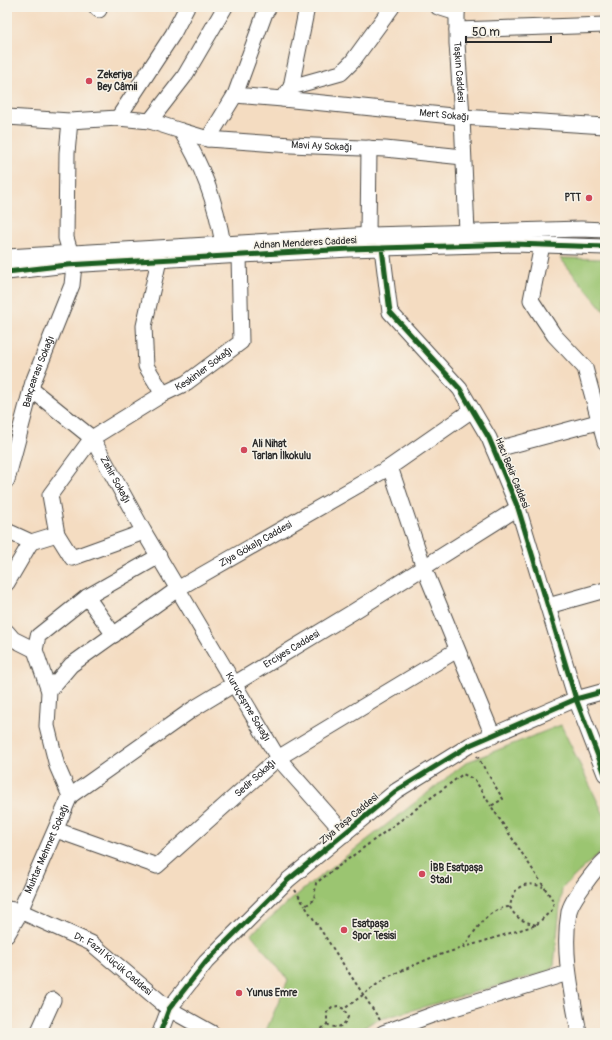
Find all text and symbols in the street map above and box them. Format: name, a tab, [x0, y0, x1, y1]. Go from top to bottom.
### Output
scale bar	[466, 18, 551, 44]
text: 50 m	[472, 25, 500, 40]
street label: Taşkın Caddesi	[451, 41, 467, 103]
place label: Zekeriya Bey Câmii	[97, 69, 138, 93]
marker: Zekeriya Bey Câmii	[84, 76, 94, 86]
street label: Mert Sokağı	[419, 107, 469, 123]
street label: Mavi Ay Sokağı	[291, 139, 352, 154]
place label: PTT	[564, 192, 581, 204]
marker: PTT	[584, 193, 594, 203]
street label: Adnan Menderes Caddesi	[253, 234, 357, 252]
street label: Bahçearası Sokağı	[21, 334, 57, 409]
street label: Keskinler Sokağı	[173, 344, 235, 393]
street label: Hacı Bekir Caddesi	[492, 436, 532, 510]
place label: Ali Nihat Tarlan İlkokulu	[251, 438, 311, 462]
marker: Ali Nihat Tarlan İlkokulu	[239, 445, 249, 455]
street label: Zahir Sokağı	[97, 454, 133, 505]
street label: Ziya Gökalp Caddesi	[217, 518, 294, 570]
street label: Erciyes Caddesi	[261, 628, 322, 671]
street label: Kuruçeşme Sokağı	[223, 670, 273, 744]
street label: Sedir Sokağı	[232, 757, 278, 800]
street label: Ziya Paşa Caddesi	[317, 791, 381, 847]
street label: Muhtar Mehmet Sokağı	[22, 802, 72, 895]
place label: İBB Esatpaşa Stadı	[430, 860, 483, 886]
marker: İBB Esatpaşa Stadı	[417, 869, 427, 879]
place label: Esatpaşa Spor Tesisi	[352, 918, 396, 942]
marker: Esatpaşa Spor Tesisi	[339, 925, 349, 935]
street label: Dr. Fazıl Küçük Caddesi	[72, 930, 155, 998]
place label: Yunus Emre	[246, 987, 298, 999]
marker: Yunus Emre	[234, 988, 244, 998]

